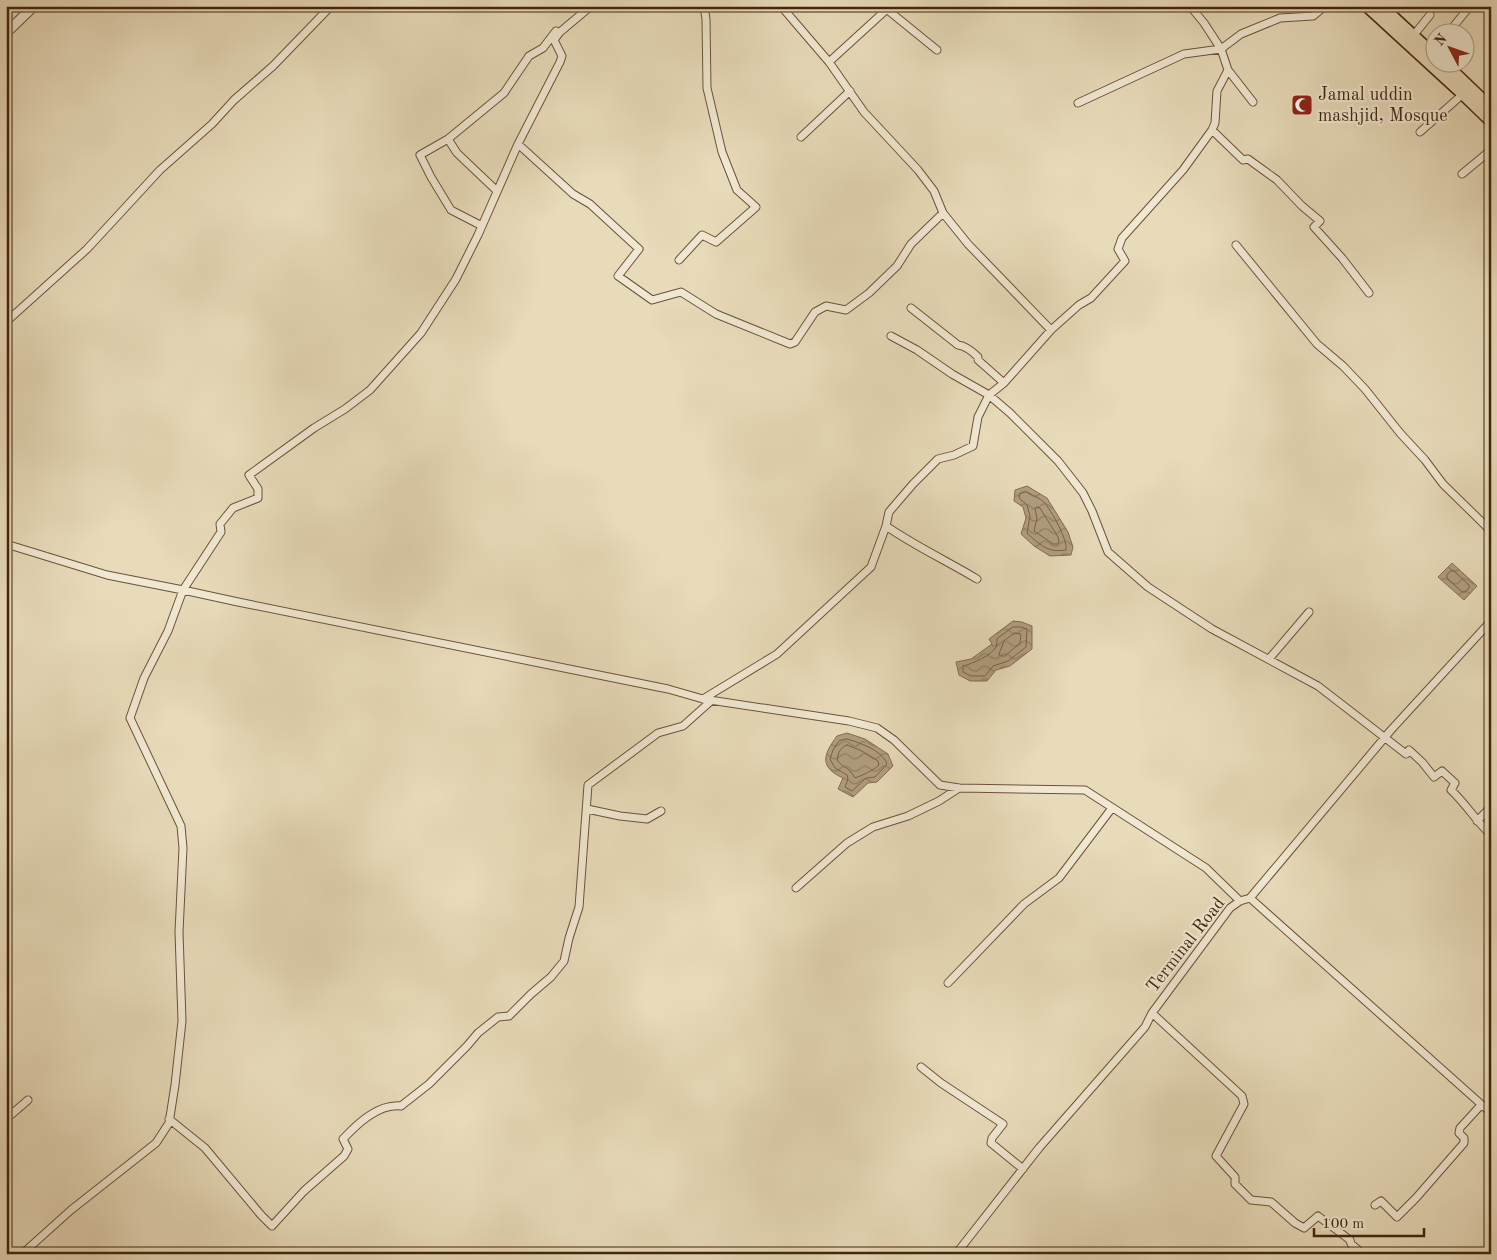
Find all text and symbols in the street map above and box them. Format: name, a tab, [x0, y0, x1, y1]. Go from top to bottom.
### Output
north arrow	[1424, 22, 1474, 72]
text: N	[1432, 31, 1450, 49]
place label: Jamal uddin mashjid, Mosque	[1318, 86, 1448, 125]
mosque icon: Jamal uddin mashjid, Mosque	[1290, 93, 1314, 117]
street label: Terminal Road	[1143, 894, 1229, 996]
scale bar	[1314, 1205, 1424, 1237]
text: 100 m	[1322, 1217, 1364, 1232]

